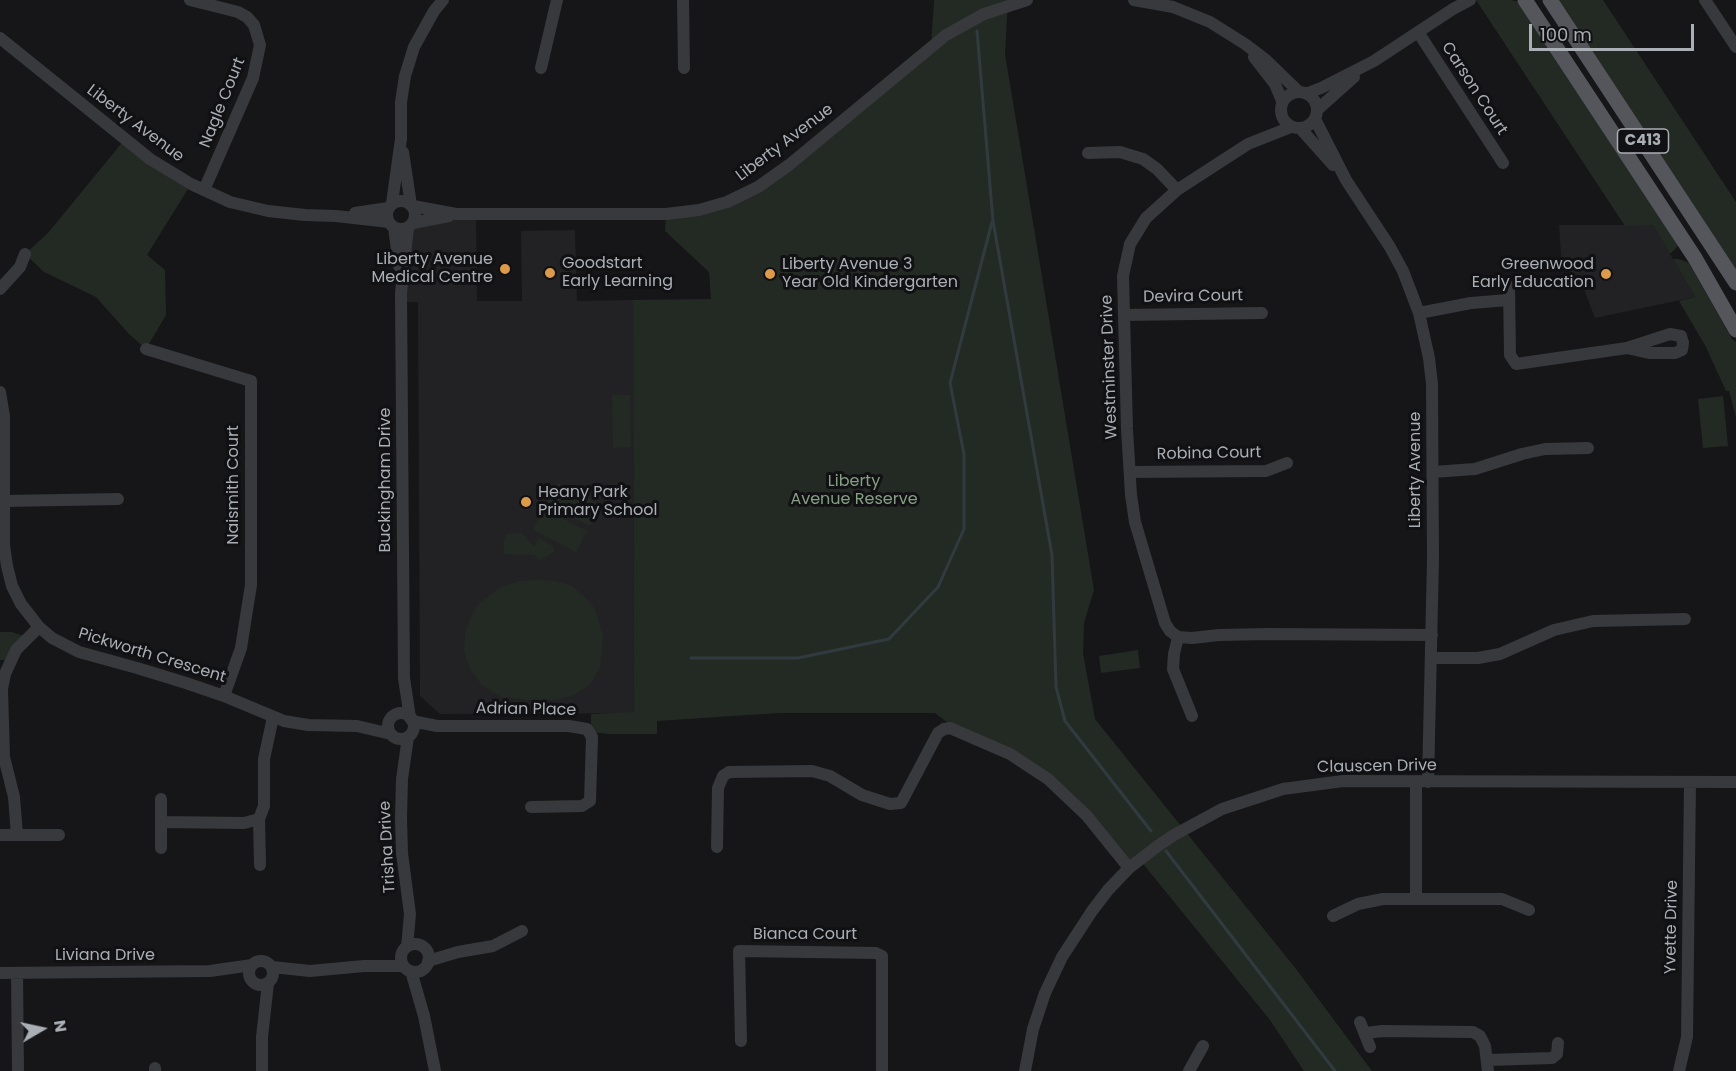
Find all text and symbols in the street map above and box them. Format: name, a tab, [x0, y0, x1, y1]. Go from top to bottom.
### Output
scale bar	[1532, 12, 1697, 50]
text: 100 m	[1540, 22, 1592, 47]
street label: Carson Court	[1437, 39, 1511, 139]
street label: Nagle Court	[196, 55, 250, 151]
street label: Liberty Avenue	[83, 81, 187, 167]
street label: Liberty Avenue	[733, 100, 837, 186]
road number: C413	[1618, 129, 1668, 153]
place label: Liberty Avenue Medical Centre	[372, 250, 493, 288]
place label: Goodstart Early Learning	[562, 254, 673, 292]
place label: Liberty Avenue 3 Year Old Kindergarten	[782, 255, 958, 293]
place label: Greenwood Early Education	[1472, 255, 1594, 293]
marker: Liberty Avenue Medical Centre	[498, 262, 512, 276]
marker: Goodstart Early Learning	[543, 266, 557, 280]
marker: Liberty Avenue 3 Year Old Kindergarten	[763, 267, 777, 281]
marker: Greenwood Early Education	[1599, 267, 1613, 281]
street label: Devira Court	[1143, 287, 1243, 307]
street label: Westminster Drive	[1098, 294, 1122, 440]
street label: Buckingham Drive	[376, 408, 396, 552]
street label: Liberty Avenue	[1406, 412, 1426, 528]
street label: Naismith Court	[224, 425, 244, 545]
street label: Robina Court	[1157, 443, 1261, 465]
park label: Liberty Avenue Reserve	[790, 472, 918, 510]
place label: Heany Park Primary School	[538, 483, 657, 521]
marker: Heany Park Primary School	[519, 495, 533, 509]
street label: Pickworth Crescent	[76, 624, 228, 688]
street label: Adrian Place	[476, 700, 576, 720]
street label: Clauscen Drive	[1317, 756, 1437, 778]
street label: Trisha Drive	[376, 800, 400, 894]
street label: Yvette Drive	[1662, 880, 1682, 974]
street label: Bianca Court	[753, 925, 857, 945]
street label: Liviana Drive	[55, 946, 155, 966]
north arrow	[12, 999, 72, 1059]
text: N	[48, 1018, 73, 1034]

